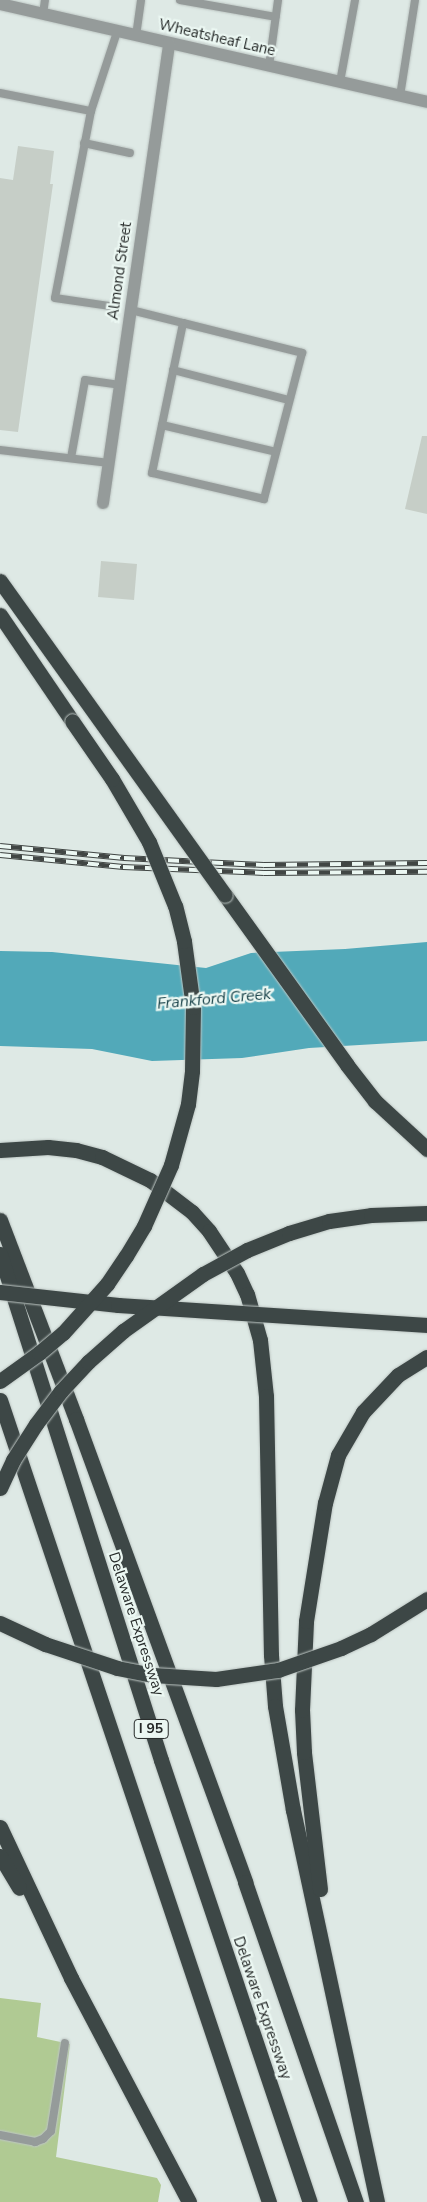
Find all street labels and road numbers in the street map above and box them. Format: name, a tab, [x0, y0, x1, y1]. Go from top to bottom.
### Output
street label: Wheatsheaf Lane	[157, 16, 277, 60]
street label: Almond Street	[104, 221, 136, 321]
street label: Delaware Expressway	[104, 1550, 168, 1698]
road number: I 95	[134, 1718, 168, 1740]
street label: Delaware Expressway	[229, 1934, 295, 2082]

